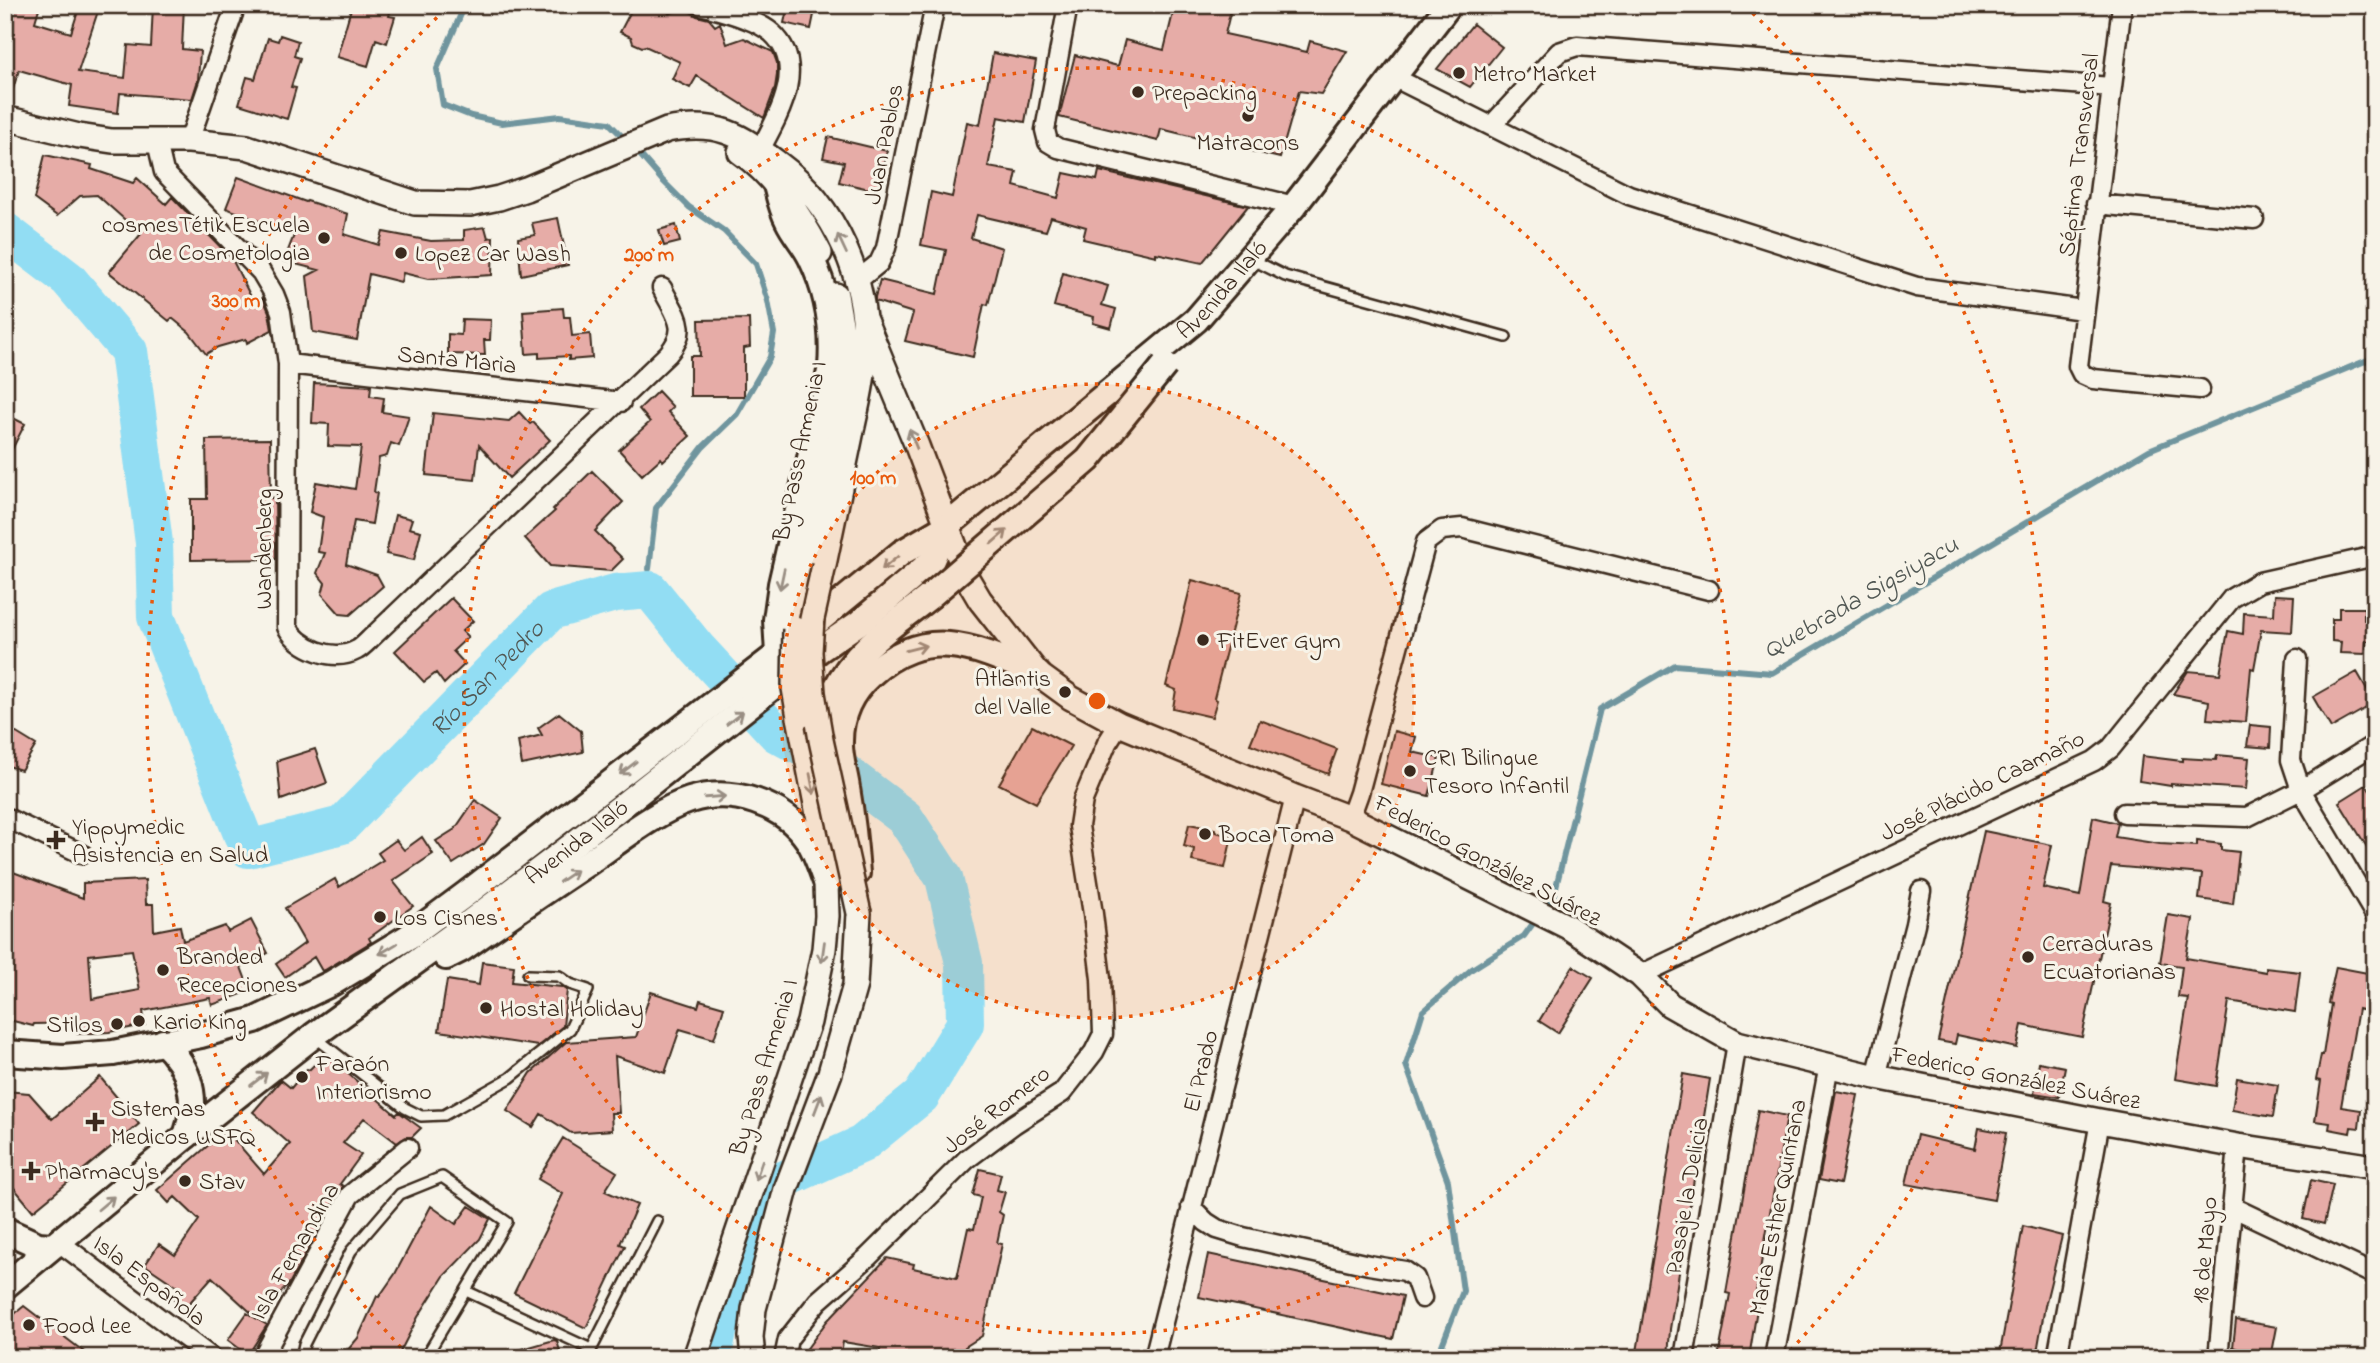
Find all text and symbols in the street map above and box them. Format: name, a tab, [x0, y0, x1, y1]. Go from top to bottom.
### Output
street label: Séptima Transversal	[2051, 52, 2110, 259]
place label: Metro Market	[1473, 58, 1597, 93]
marker: Metro Market	[1451, 65, 1467, 81]
place label: Prepacking	[1152, 77, 1257, 112]
street label: Juan Pablos	[857, 81, 914, 208]
marker: Prepacking	[1130, 84, 1146, 100]
marker: Matracons	[1240, 108, 1256, 124]
place label: Matracons	[1196, 127, 1300, 162]
place label: cosmesTétik Escuela de Cosmetologia	[102, 209, 310, 272]
marker: cosmesTétik Escuela de Cosmetologia	[316, 230, 332, 246]
street label: Avenida Ilaló	[1170, 233, 1278, 349]
one-way arrow	[835, 234, 849, 255]
place label: Lopez Car Wash	[415, 238, 571, 273]
text: 200 m	[623, 241, 674, 271]
marker: Lopez Car Wash	[393, 245, 409, 261]
text: 300 m	[211, 287, 260, 317]
street label: Santa Marìa	[395, 338, 518, 385]
street label: By Pass Armenia I	[765, 358, 839, 546]
one-way arrow	[906, 429, 919, 450]
text: 100 m	[850, 464, 896, 494]
street label: Wandenberg	[248, 488, 283, 610]
water label: Quebrada Sigsiyacu	[1757, 527, 1966, 670]
one-way arrow	[990, 528, 1007, 545]
one-way arrow	[881, 555, 899, 571]
one-way arrow	[775, 567, 789, 590]
water label: Río San Pedro	[422, 611, 555, 747]
place label: FitEver Gym	[1216, 625, 1341, 661]
marker: FitEver Gym	[1195, 632, 1211, 648]
one-way arrow	[904, 641, 927, 654]
place label: Atlantis del Valle	[974, 663, 1051, 726]
marker: Atlantis del Valle	[1057, 684, 1073, 700]
centre of rings	[1085, 689, 1109, 713]
one-way arrow	[726, 710, 744, 725]
street label: José Plácido Caamaño	[1875, 722, 2091, 852]
place label: CRI Bilingue Tesoro Infantil	[1424, 742, 1569, 805]
one-way arrow	[619, 761, 638, 776]
marker: CRI Bilingue Tesoro Infantil	[1402, 763, 1418, 779]
one-way arrow	[806, 772, 820, 795]
street label: Federico González Suárez	[1366, 787, 1608, 938]
one-way arrow	[703, 790, 726, 803]
street label: Avenida Ilaló	[518, 792, 637, 895]
place label: Yippymedic Asistencia en Salud	[72, 811, 269, 874]
place label: Boca Toma	[1218, 819, 1334, 854]
marker: Boca Toma	[1197, 826, 1213, 842]
marker: Yippymedic Asistencia en Salud	[46, 830, 66, 850]
one-way arrow	[558, 869, 578, 883]
place label: Los Cisnes	[394, 902, 498, 937]
marker: Los Cisnes	[372, 909, 388, 925]
place label: Cerraduras Ecuatorianas	[2042, 928, 2176, 991]
one-way arrow	[816, 940, 829, 963]
place label: Branded Recepciones	[176, 941, 298, 1004]
one-way arrow	[378, 942, 398, 956]
marker: Cerraduras Ecuatorianas	[2020, 949, 2036, 965]
marker: Branded Recepciones	[155, 962, 171, 978]
street label: By Pass Armenia I	[722, 975, 810, 1162]
place label: Hostal Holiday	[500, 993, 644, 1029]
marker: Hostal Holiday	[478, 1000, 494, 1016]
place label: Kario King	[153, 1006, 246, 1041]
place label: Stilos	[46, 1009, 103, 1044]
marker: Kario King	[131, 1013, 147, 1029]
marker: Stilos	[109, 1016, 125, 1032]
street label: El Prado	[1175, 1027, 1229, 1116]
street label: Federico González Suárez	[1887, 1038, 2144, 1121]
place label: Faraón Interiorismo	[315, 1048, 432, 1111]
street label: José Romero	[936, 1058, 1059, 1164]
marker: Faraón Interiorismo	[294, 1069, 310, 1085]
one-way arrow	[249, 1071, 267, 1086]
place label: Sistemas Medicos USFQ	[111, 1093, 256, 1156]
one-way arrow	[813, 1093, 826, 1115]
street label: Maria Esther Quintana	[1741, 1096, 1818, 1319]
marker: Sistemas Medicos USFQ	[85, 1112, 105, 1132]
street label: Pasaje la Delicia	[1657, 1115, 1720, 1278]
place label: Pharmacy's	[45, 1156, 160, 1192]
one-way arrow	[752, 1159, 765, 1181]
marker: Pharmacy's	[23, 1163, 39, 1179]
place label: Stav	[199, 1166, 245, 1201]
marker: Stav	[177, 1173, 193, 1189]
street label: Isla Fernandina	[243, 1177, 350, 1328]
one-way arrow	[97, 1195, 115, 1211]
street label: 18 de Mayo	[2184, 1195, 2230, 1305]
street label: Isla Española	[84, 1228, 213, 1336]
place label: Food Lee	[42, 1310, 131, 1345]
marker: Food Lee	[21, 1317, 37, 1333]

